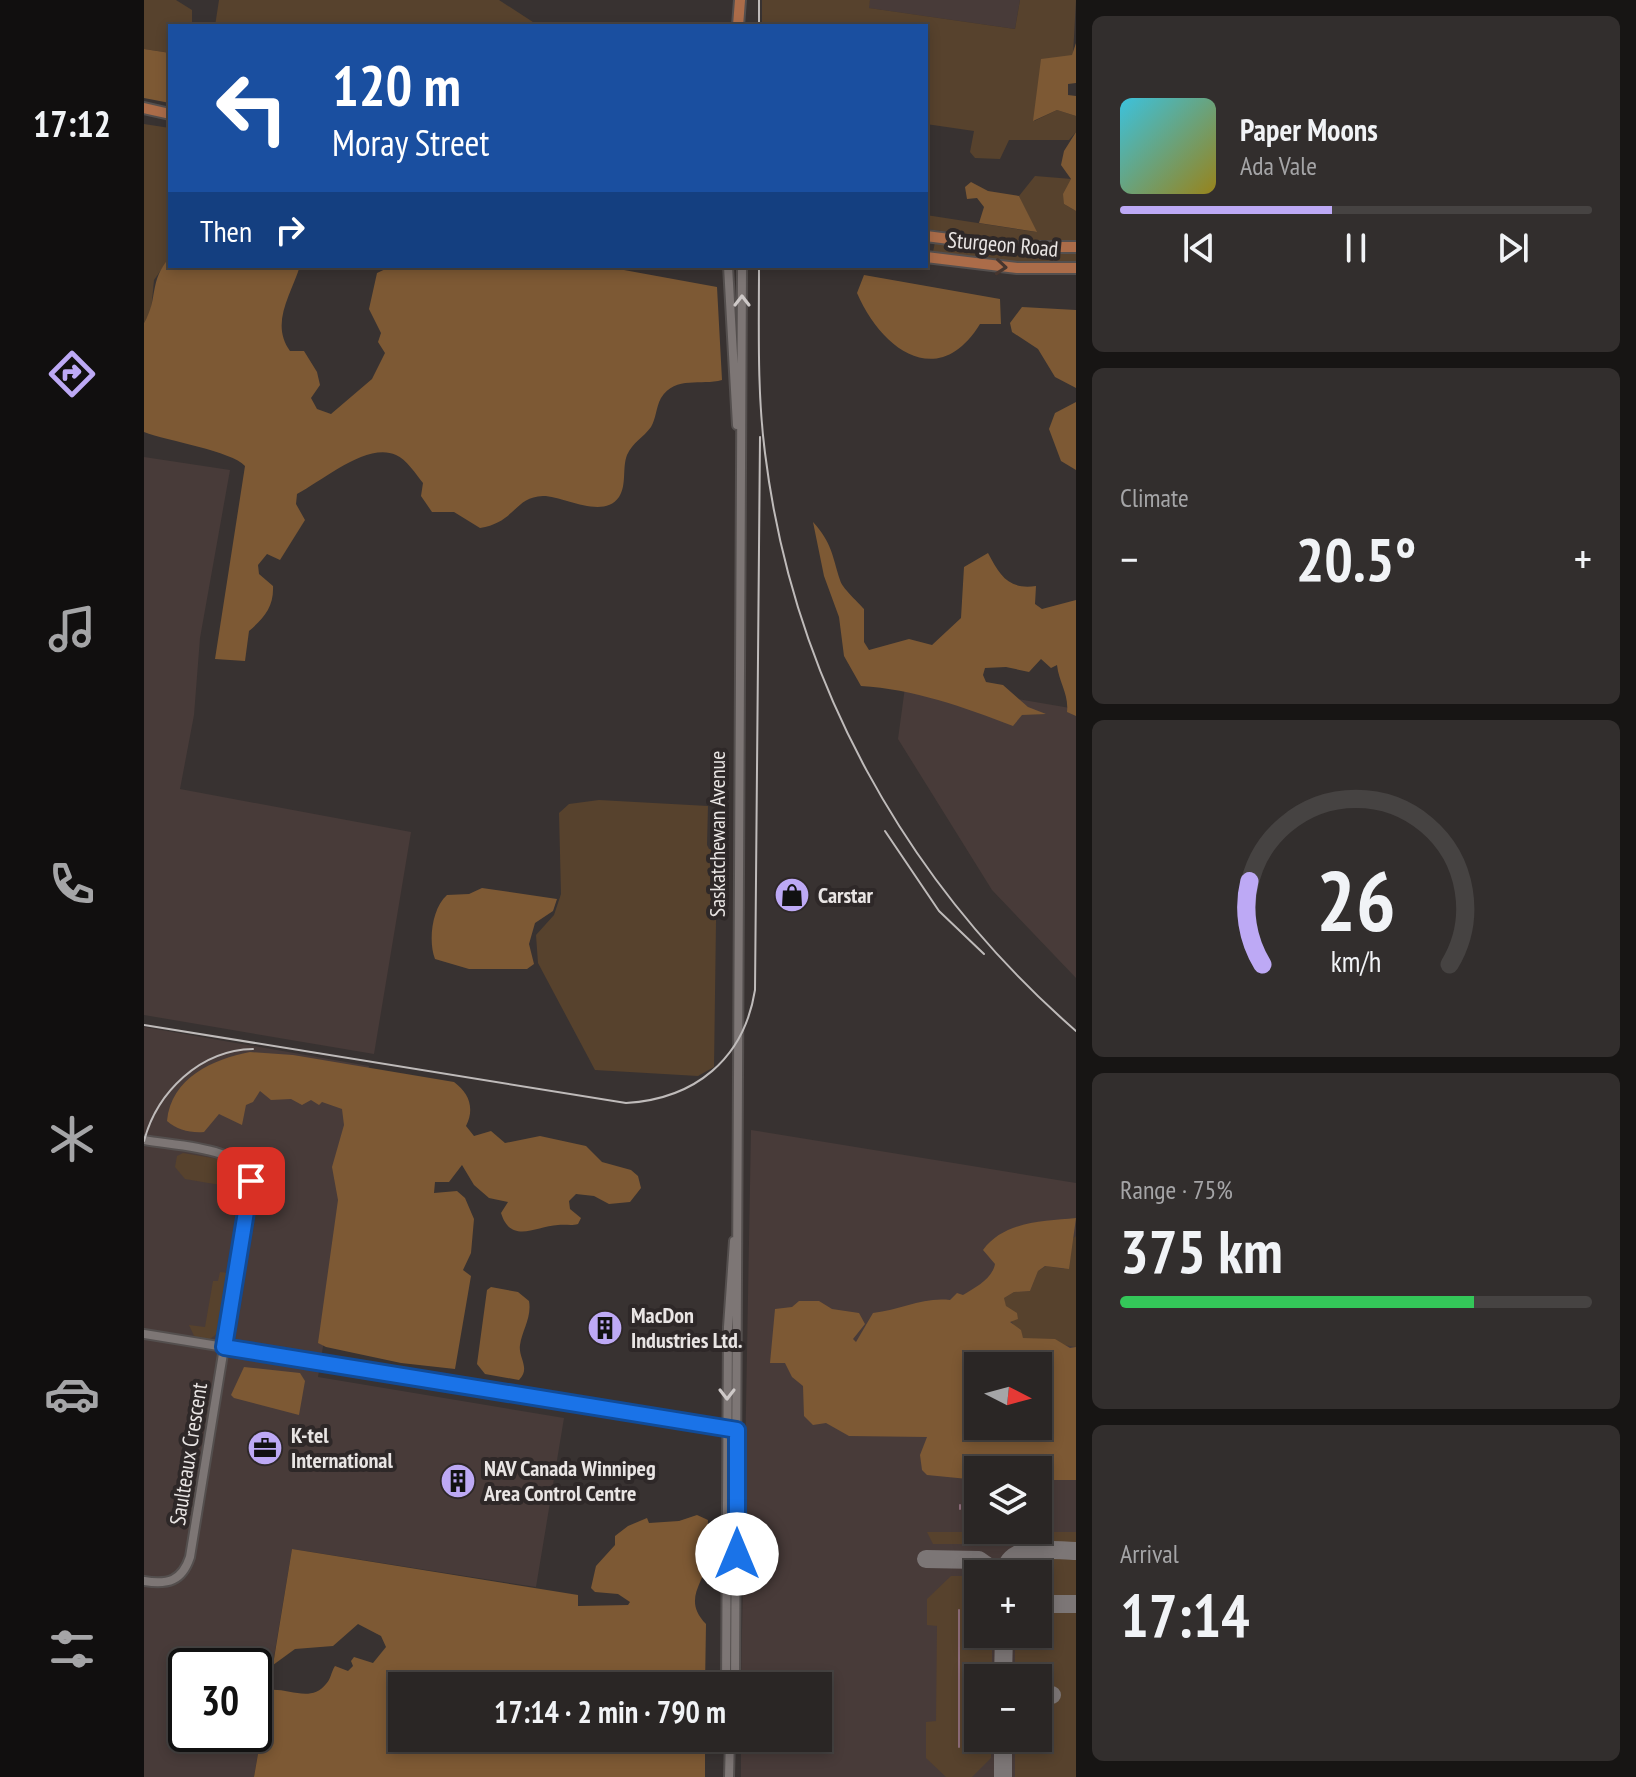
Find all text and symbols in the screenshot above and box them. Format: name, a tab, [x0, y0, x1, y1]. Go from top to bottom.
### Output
text: 120 m	[332, 49, 461, 121]
icon: left	[200, 56, 304, 160]
text: 17:12	[33, 100, 111, 147]
text: Paper Moons	[1240, 110, 1378, 149]
text: Moray Street	[332, 119, 489, 166]
text: Ada Vale	[1240, 149, 1317, 182]
icon: right	[268, 208, 312, 252]
text: Then	[200, 211, 252, 250]
street label: Sturgeon Road	[947, 225, 1059, 263]
icon: previous	[1177, 226, 1221, 270]
icon: pause	[1334, 226, 1378, 270]
icon: next	[1491, 226, 1535, 270]
one-way arrow	[995, 258, 1008, 275]
one-way arrow	[733, 294, 751, 307]
icon: directions	[44, 346, 100, 402]
text: Climate	[1120, 481, 1189, 514]
text: 20.5°	[1296, 520, 1416, 598]
text: −	[1120, 530, 1138, 587]
text: +	[1574, 530, 1592, 587]
icon: music	[44, 601, 100, 657]
street label: Saskatchewan Avenue	[703, 751, 731, 917]
text: 26	[1316, 845, 1396, 953]
icon: phone	[44, 856, 100, 912]
shop icon: Carstar	[773, 876, 811, 914]
place label: Carstar	[818, 881, 874, 909]
text: km/h	[1331, 943, 1381, 980]
icon: climate	[44, 1111, 100, 1167]
pin	[217, 1147, 285, 1215]
icon: arrive	[229, 1159, 273, 1203]
text: Range · 75%	[1120, 1173, 1233, 1206]
text: 375 km	[1120, 1212, 1283, 1290]
place label: MacDon Industries Ltd.	[631, 1301, 742, 1354]
building icon: MacDon Industries Ltd.	[586, 1309, 624, 1347]
north arrow	[964, 1352, 1052, 1440]
map controls	[964, 1352, 1052, 1752]
icon: car	[44, 1366, 100, 1422]
street label: Saulteaux Crescent	[163, 1381, 213, 1527]
one-way arrow	[718, 1388, 736, 1401]
place label: K-tel International	[291, 1421, 393, 1474]
office icon: K-tel International	[246, 1429, 284, 1467]
place label: NAV Canada Winnipeg Area Control Centre	[483, 1454, 656, 1507]
button: layers	[964, 1456, 1052, 1544]
building icon: NAV Canada Winnipeg Area Control Centre	[439, 1462, 477, 1500]
position arrow	[695, 1512, 779, 1596]
text: Arrival	[1120, 1537, 1179, 1570]
button: +	[964, 1560, 1052, 1648]
text: 17:14	[1120, 1576, 1250, 1654]
icon: filters	[44, 1621, 100, 1677]
speed limit sign: 30	[168, 1648, 272, 1752]
button: −	[964, 1664, 1052, 1752]
text: 17:14 · 2 min · 790 m	[494, 1692, 726, 1731]

